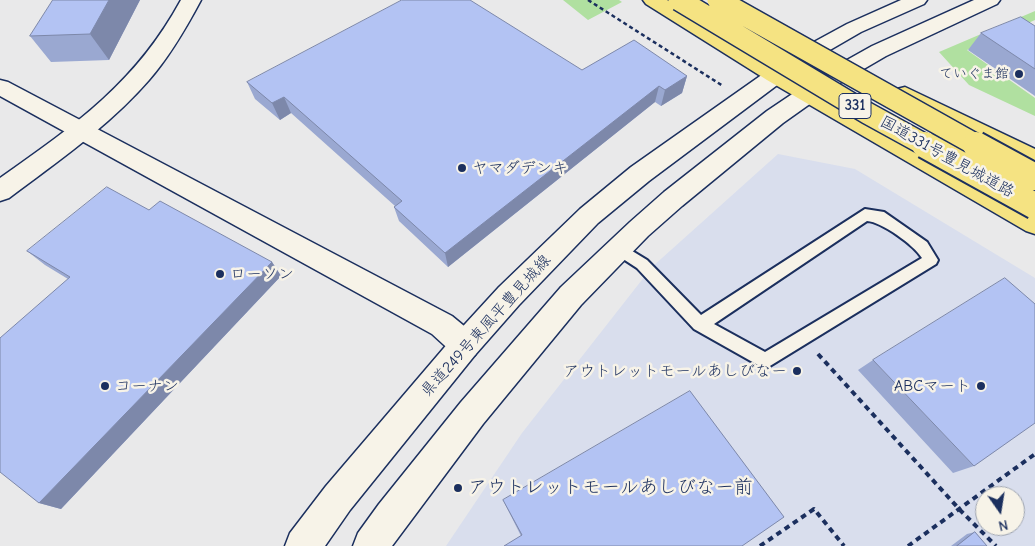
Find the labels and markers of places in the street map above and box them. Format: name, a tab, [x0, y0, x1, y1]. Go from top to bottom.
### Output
place label: ていぐま館	[939, 66, 1009, 82]
marker: ていぐま館	[1013, 68, 1025, 80]
place label: ヤマダデンキ	[472, 158, 568, 178]
marker: ヤマダデンキ	[456, 162, 468, 174]
place label: ローソン	[230, 264, 294, 284]
marker: ローソン	[214, 268, 226, 280]
place label: アウトレットモールあしびなー	[563, 361, 787, 381]
marker: アウトレットモールあしびなー	[791, 365, 803, 377]
place label: コーナン	[115, 376, 179, 396]
place label: ABCマート	[894, 376, 971, 396]
marker: コーナン	[99, 380, 111, 392]
marker: ABCマート	[975, 380, 987, 392]
place label: アウトレットモールあしびなー前	[468, 477, 753, 499]
marker: アウトレットモールあしびなー前	[452, 482, 464, 494]

